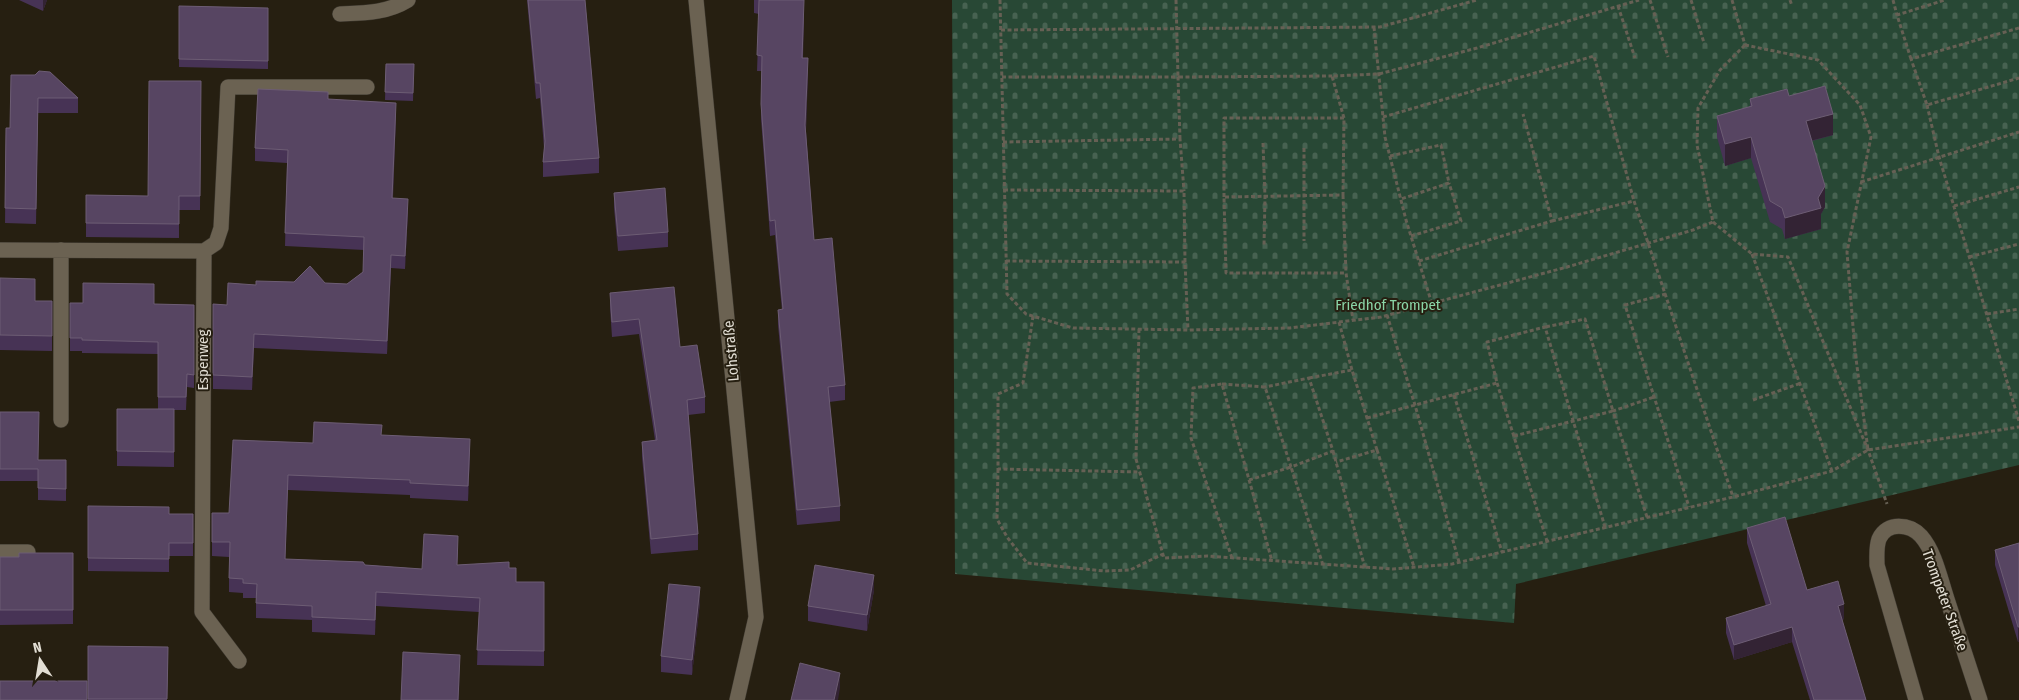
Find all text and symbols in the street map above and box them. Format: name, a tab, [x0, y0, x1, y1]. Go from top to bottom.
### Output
park label: Friedhof Trompet	[1335, 296, 1441, 314]
street label: Lohstraße	[719, 320, 743, 382]
street label: Espenweg	[194, 330, 212, 390]
street label: Trompeter Straße	[1918, 547, 1972, 653]
north arrow	[15, 635, 65, 685]
text: N	[32, 639, 43, 657]

